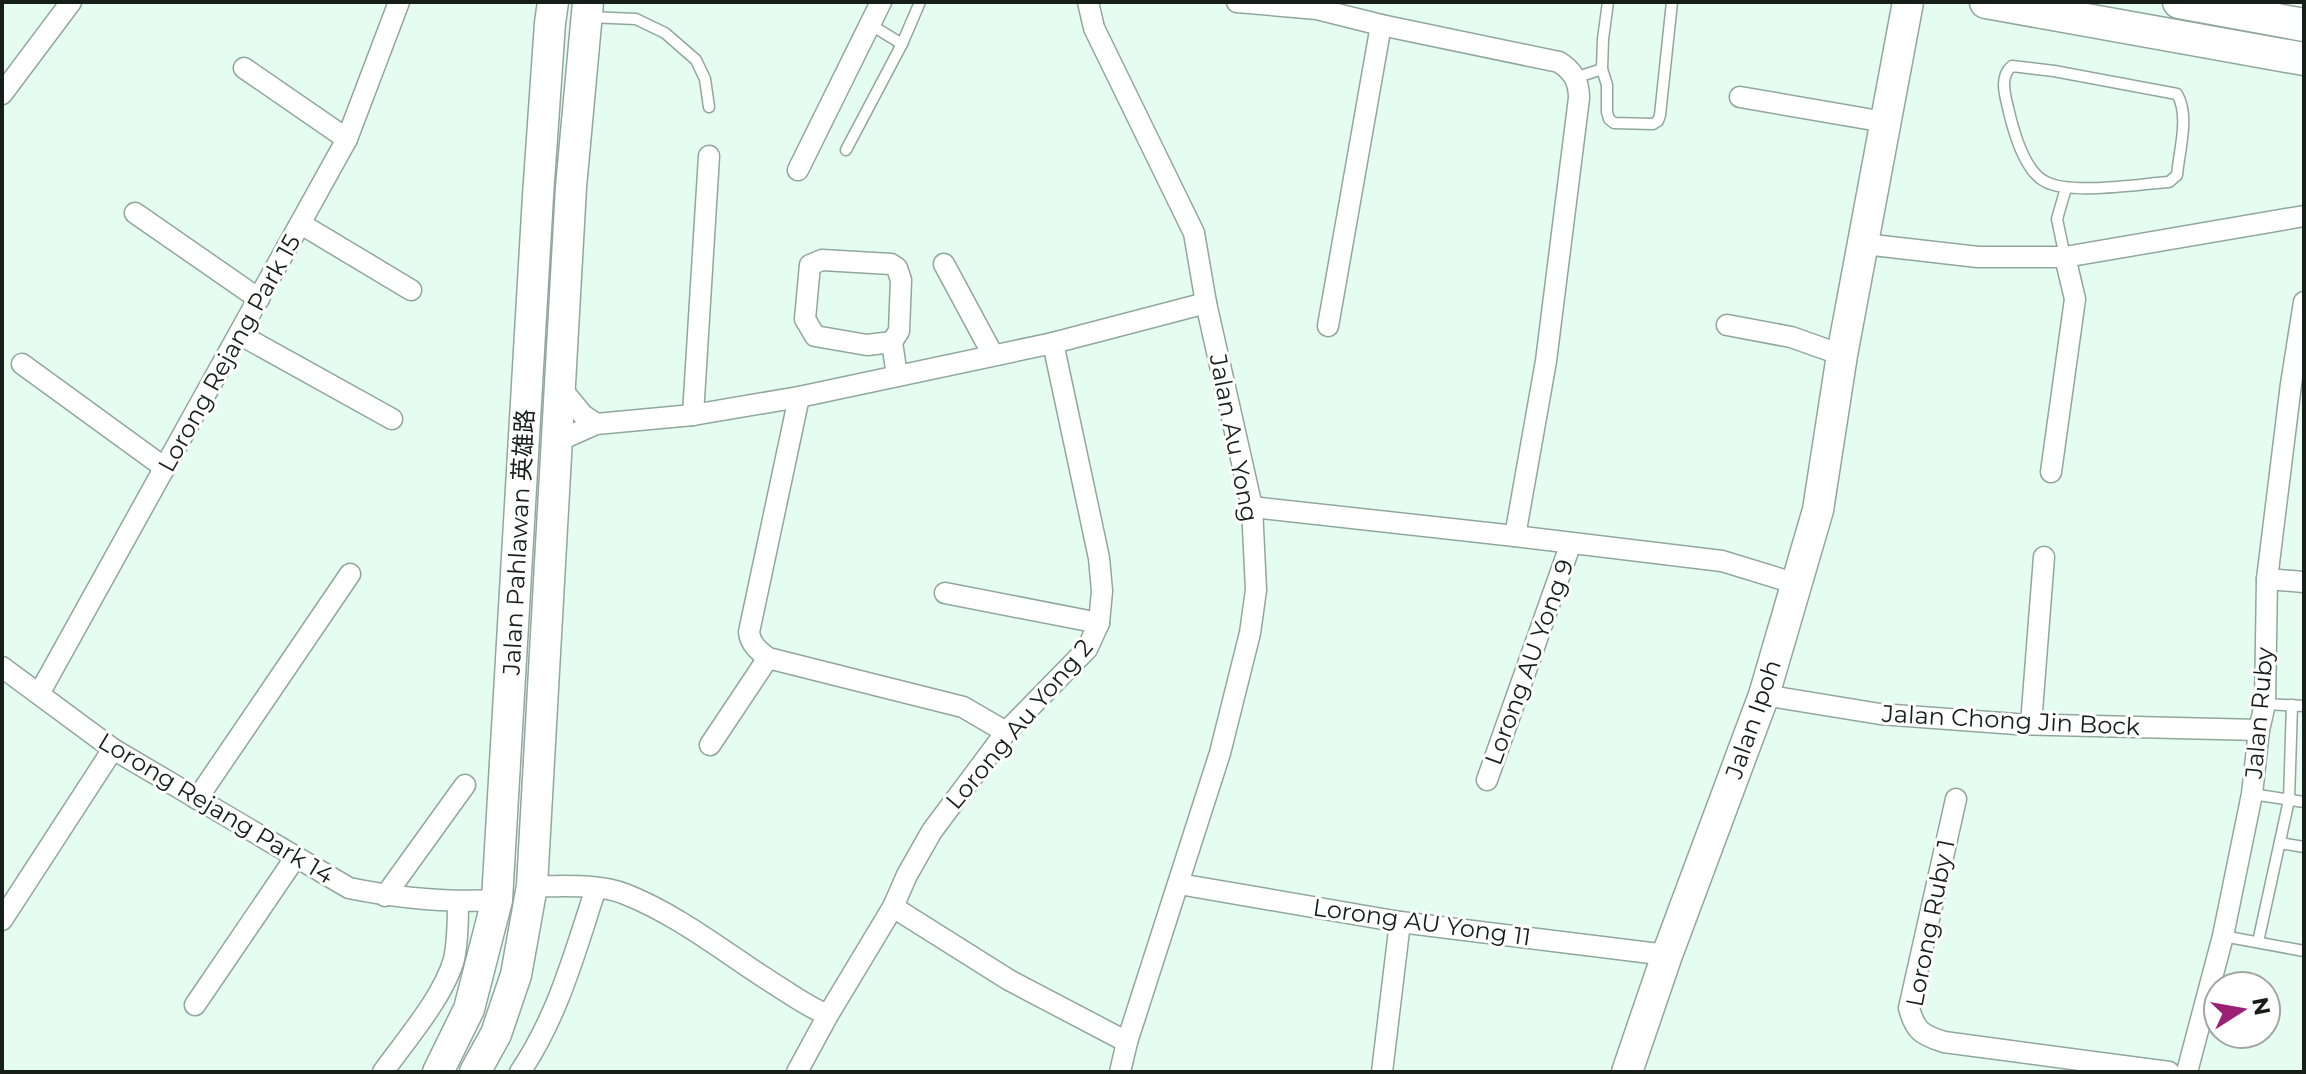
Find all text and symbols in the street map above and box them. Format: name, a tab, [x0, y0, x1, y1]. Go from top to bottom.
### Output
street label: Lorong Rejang Park 15	[152, 229, 306, 477]
street label: Jalan Au Yong	[1203, 351, 1264, 524]
street label: Jalan Pahlawan 英雄路	[497, 408, 539, 677]
street label: Lorong AU Yong 9	[1478, 555, 1580, 769]
street label: Lorong Au Yong 2	[939, 633, 1099, 815]
street label: Jalan Ruby	[2239, 646, 2279, 781]
street label: Jalan Ipoh	[1719, 656, 1787, 783]
street label: Jalan Chong Jin Bock	[1880, 699, 2141, 741]
street label: Lorong Rejang Park 14	[93, 726, 339, 890]
street label: Lorong Ruby 1	[1900, 837, 1960, 1009]
street label: Lorong AU Yong 11	[1311, 892, 1533, 952]
north arrow	[2202, 970, 2282, 1050]
text: N	[2246, 995, 2276, 1018]

